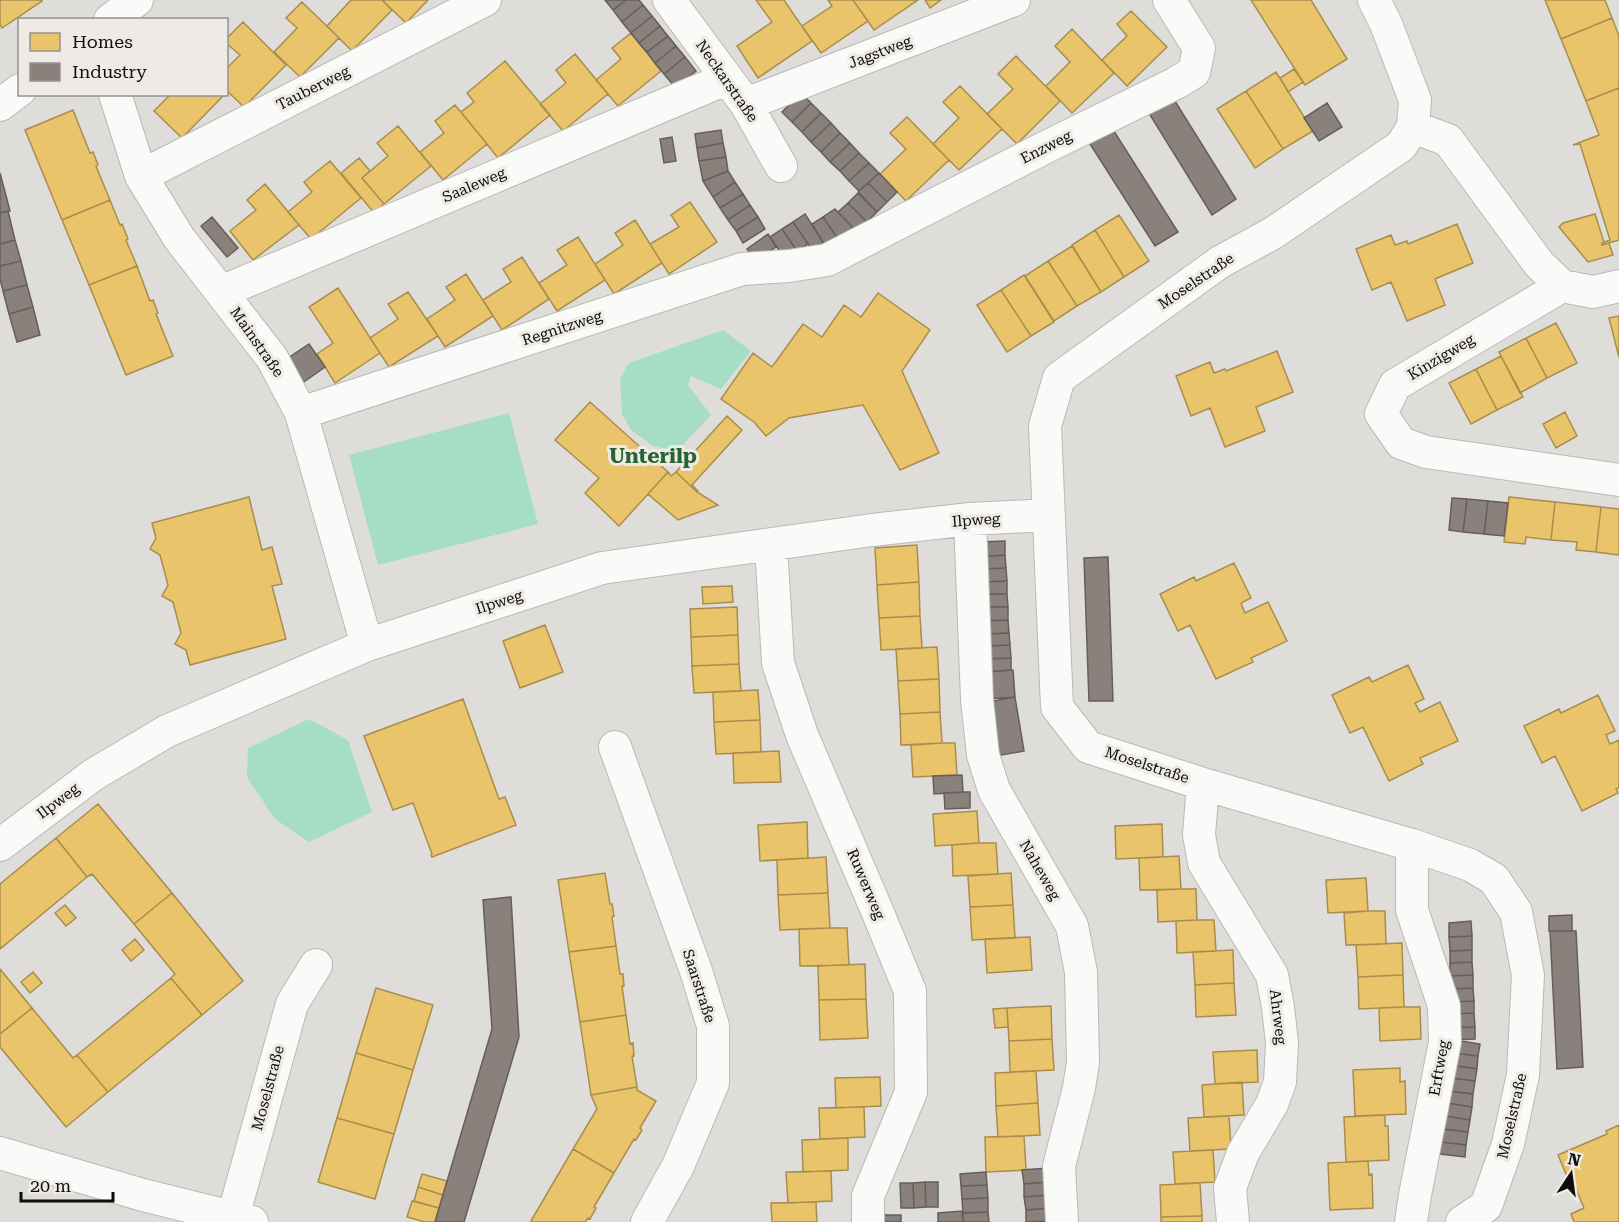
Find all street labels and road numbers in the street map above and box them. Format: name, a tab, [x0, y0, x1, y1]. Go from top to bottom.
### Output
street label: Jagstweg	[846, 32, 915, 72]
street label: Neckarstraße	[692, 36, 762, 126]
street label: Tauberweg	[273, 62, 353, 114]
street label: Enzweg	[1017, 126, 1075, 168]
street label: Saaleweg	[440, 163, 509, 206]
street label: Moselstraße	[1155, 249, 1237, 313]
street label: Mainstraße	[226, 304, 288, 380]
street label: Regnitzweg	[520, 306, 605, 349]
street label: Kinzigweg	[1404, 330, 1478, 384]
street label: Ilpweg	[951, 509, 1001, 531]
street label: Ilpweg	[473, 586, 525, 618]
street label: Moselstraße	[1103, 743, 1191, 787]
street label: Ilpweg	[33, 779, 83, 823]
street label: Naheweg	[1016, 837, 1065, 904]
street label: Ruwerweg	[843, 846, 889, 923]
street label: Saarstraße	[679, 947, 719, 1025]
street label: Ahrweg	[1266, 988, 1290, 1046]
street label: Erftweg	[1425, 1038, 1453, 1097]
street label: Moselstraße	[248, 1043, 288, 1133]
street label: Moselstraße	[1493, 1071, 1531, 1161]

